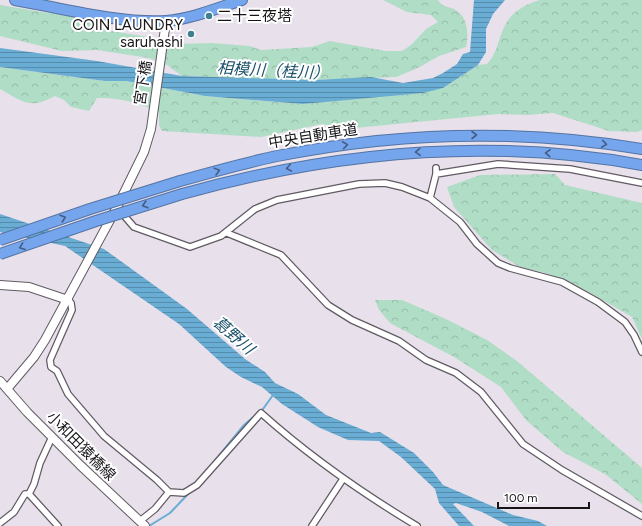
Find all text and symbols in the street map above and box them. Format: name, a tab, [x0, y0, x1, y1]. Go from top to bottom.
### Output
place label: 二十三夜塔	[217, 7, 292, 25]
marker: 二十三夜塔	[204, 11, 214, 21]
place label: COIN LAUNDRY saruhashi	[72, 16, 183, 51]
marker: COIN LAUNDRY saruhashi	[186, 29, 196, 39]
water label: 相模川（桂川）	[217, 58, 329, 83]
street label: 宮下橋	[131, 59, 155, 107]
street label: 中央自動車道	[267, 120, 359, 152]
one-way arrow	[471, 131, 477, 139]
one-way arrow	[601, 139, 607, 147]
one-way arrow	[342, 141, 348, 150]
one-way arrow	[415, 148, 421, 157]
one-way arrow	[545, 149, 551, 158]
one-way arrow	[286, 164, 292, 172]
one-way arrow	[214, 167, 221, 175]
one-way arrow	[142, 200, 149, 209]
one-way arrow	[60, 214, 67, 222]
one-way arrow	[18, 242, 25, 250]
water label: 葛野川	[209, 312, 260, 360]
street label: 小和田猿橋線	[43, 408, 119, 484]
scale bar	[498, 484, 589, 510]
text: 100 m	[504, 491, 538, 505]

